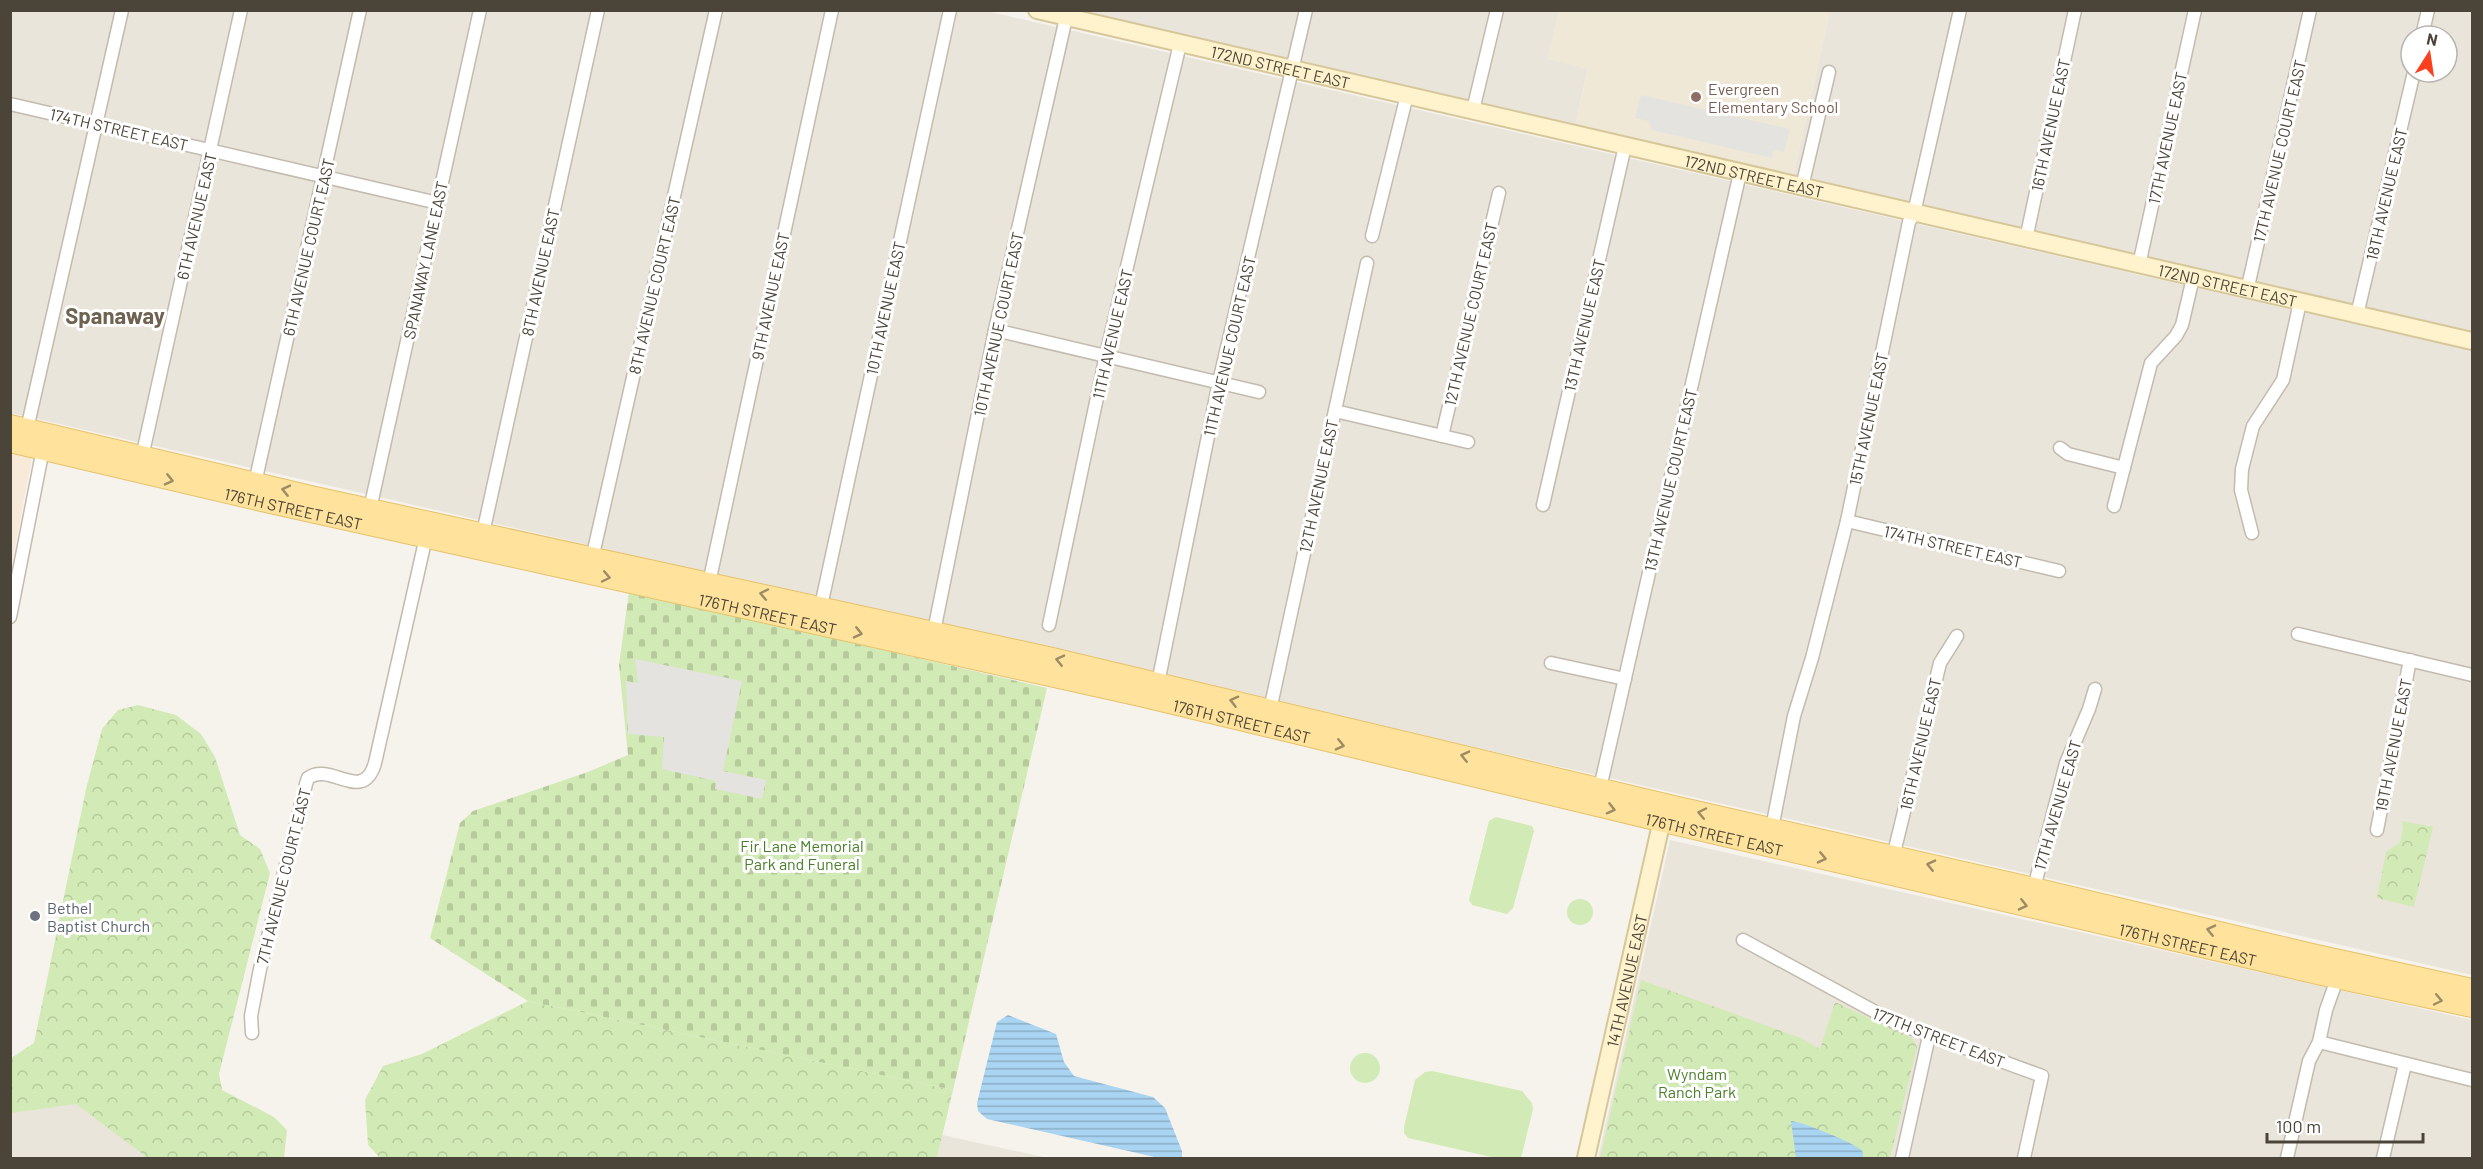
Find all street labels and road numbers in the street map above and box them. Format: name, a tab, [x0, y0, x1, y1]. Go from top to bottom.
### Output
street label: 172ND STREET EAST	[1209, 41, 1352, 91]
street label: 16TH AVENUE EAST	[2027, 57, 2073, 193]
street label: 17TH AVENUE COURT EAST	[2249, 58, 2309, 244]
street label: 17TH AVENUE EAST	[2144, 70, 2190, 206]
street label: 174TH STREET EAST	[48, 104, 190, 154]
street label: 18TH AVENUE EAST	[2361, 126, 2411, 262]
street label: 172ND STREET EAST	[1683, 150, 1825, 201]
street label: 6TH AVENUE EAST	[172, 151, 220, 281]
street label: 6TH AVENUE COURT EAST	[278, 156, 338, 338]
street label: SPANAWAY LANE EAST	[399, 179, 451, 341]
street label: 8TH AVENUE COURT EAST	[624, 194, 684, 376]
street label: 8TH AVENUE EAST	[517, 206, 563, 338]
street label: 12TH AVENUE COURT EAST	[1440, 220, 1500, 408]
street label: 9TH AVENUE EAST	[747, 230, 793, 362]
street label: 10TH AVENUE COURT EAST	[969, 230, 1027, 418]
street label: 10TH AVENUE EAST	[862, 239, 908, 377]
street label: 11TH AVENUE COURT EAST	[1199, 254, 1259, 438]
street label: 13TH AVENUE EAST	[1560, 257, 1608, 393]
street label: 172ND STREET EAST	[2156, 259, 2299, 310]
street label: 11TH AVENUE EAST	[1088, 267, 1136, 401]
street label: 15TH AVENUE EAST	[1845, 351, 1891, 487]
street label: 13TH AVENUE COURT EAST	[1640, 386, 1700, 574]
street label: 12TH AVENUE EAST	[1295, 418, 1341, 554]
street label: 176TH STREET EAST	[223, 483, 364, 533]
street label: 174TH STREET EAST	[1882, 521, 2024, 571]
street label: 176TH STREET EAST	[697, 589, 839, 638]
street label: 16TH AVENUE EAST	[1896, 676, 1944, 812]
street label: 19TH AVENUE EAST	[2371, 677, 2415, 813]
street label: 176TH STREET EAST	[1171, 695, 1313, 746]
street label: 17TH AVENUE EAST	[2029, 738, 2085, 872]
street label: 7TH AVENUE COURT EAST	[252, 786, 314, 966]
street label: 176TH STREET EAST	[1644, 809, 1785, 859]
street label: 14TH AVENUE EAST	[1602, 912, 1650, 1049]
street label: 176TH STREET EAST	[2117, 919, 2259, 969]
street label: 177TH STREET EAST	[1870, 1003, 2008, 1071]

